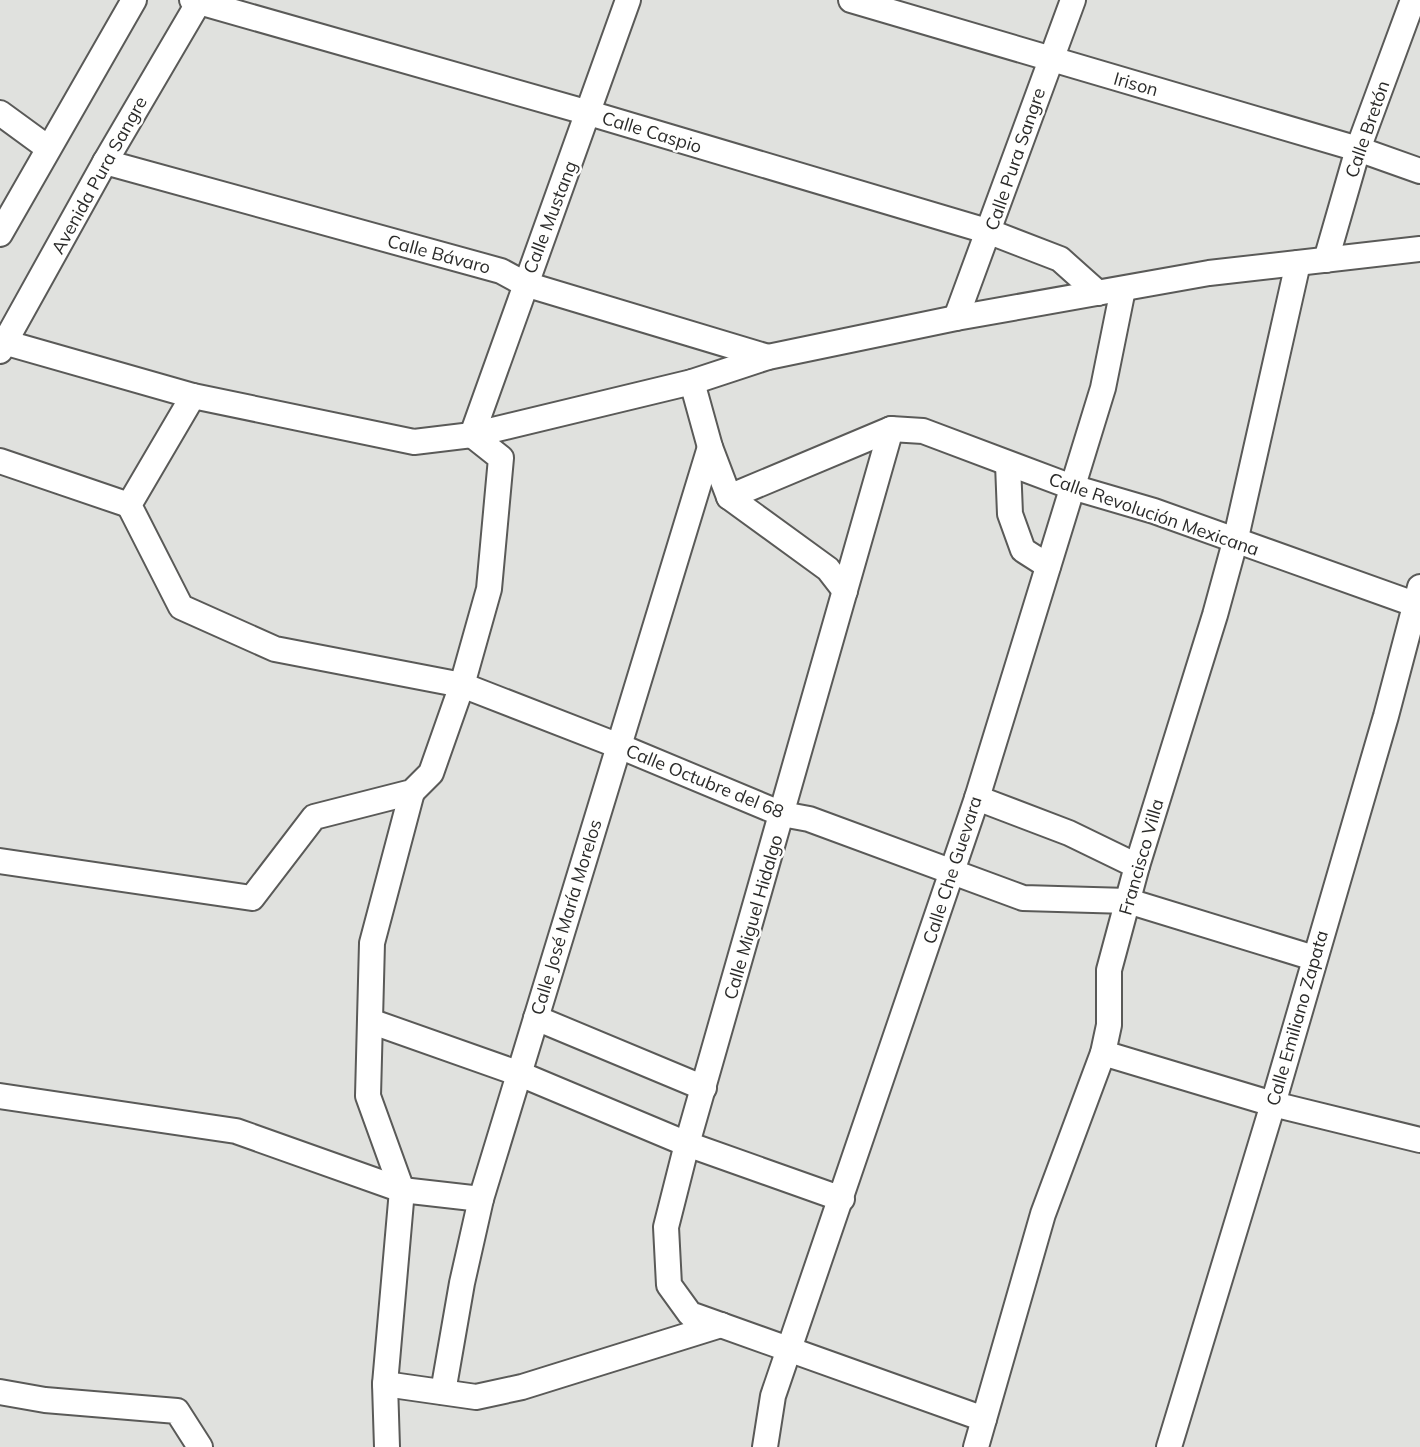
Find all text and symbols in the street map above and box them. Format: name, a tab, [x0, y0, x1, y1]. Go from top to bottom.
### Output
street label: Irison	[1111, 67, 1161, 101]
street label: Calle Bretón	[1340, 77, 1394, 181]
street label: Calle Pura Sangre	[980, 85, 1050, 233]
street label: Avenida Pura Sangre	[46, 92, 152, 258]
street label: Calle Caspio	[599, 106, 705, 158]
street label: Calle Mustang	[518, 157, 582, 277]
street label: Calle Bávaro	[385, 229, 493, 279]
street label: Calle Revolución Mexicana	[1046, 467, 1262, 561]
street label: Calle Octubre del 68	[623, 739, 787, 823]
street label: Calle Che Guevara	[917, 793, 987, 947]
street label: Francisco Villa	[1113, 796, 1169, 918]
street label: Calle José María Morelos	[525, 816, 607, 1018]
street label: Calle Miguel Hidalgo	[718, 832, 788, 1002]
street label: Calle Emiliano Zapata	[1261, 928, 1333, 1108]

